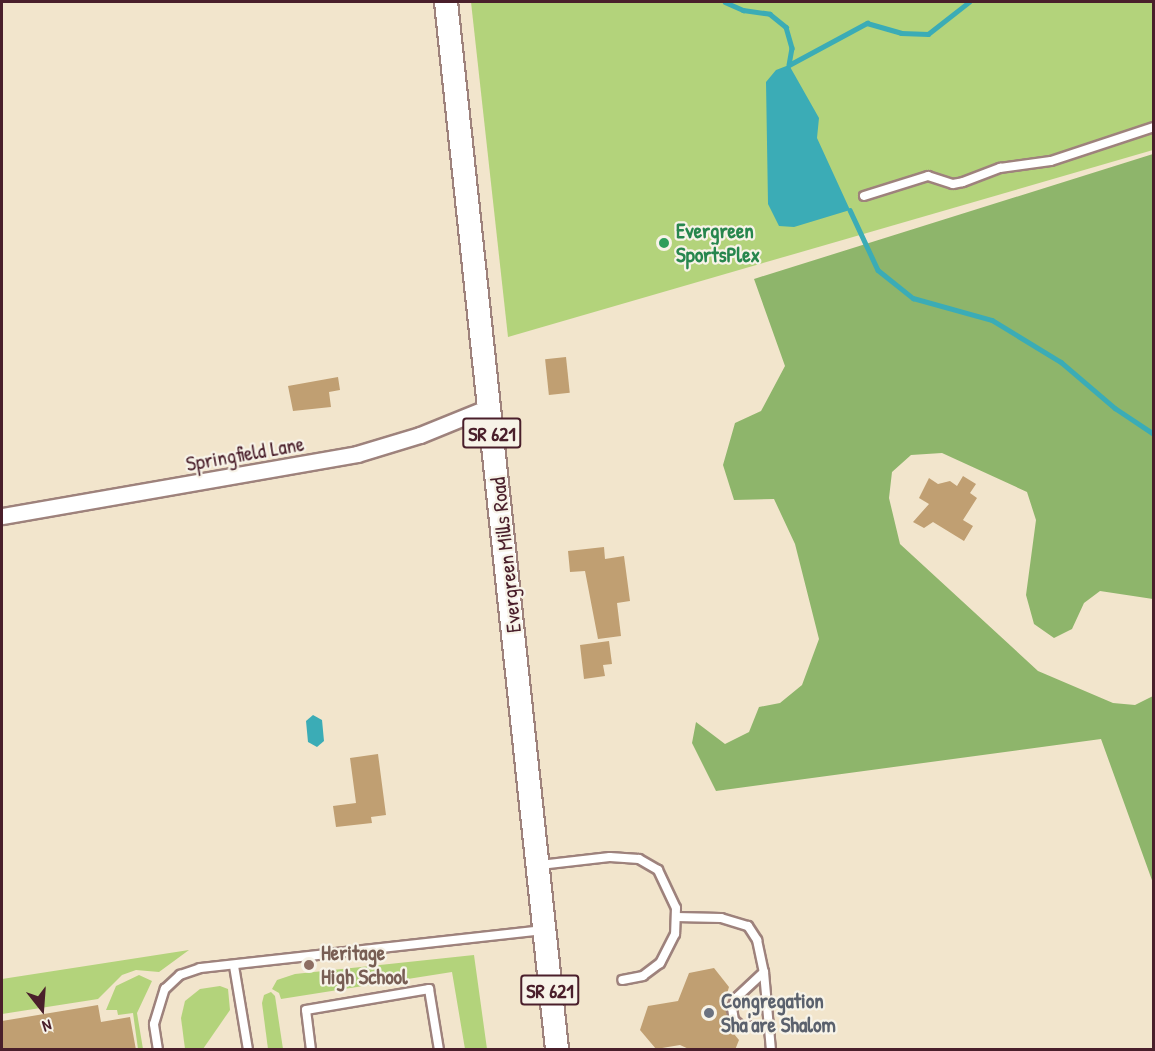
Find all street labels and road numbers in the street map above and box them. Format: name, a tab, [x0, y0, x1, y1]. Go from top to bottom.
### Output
road number: SR 621	[462, 416, 522, 450]
street label: Springfield Lane	[184, 431, 306, 477]
street label: Evergreen Mills Road	[485, 476, 527, 634]
road number: SR 621	[520, 973, 580, 1007]

